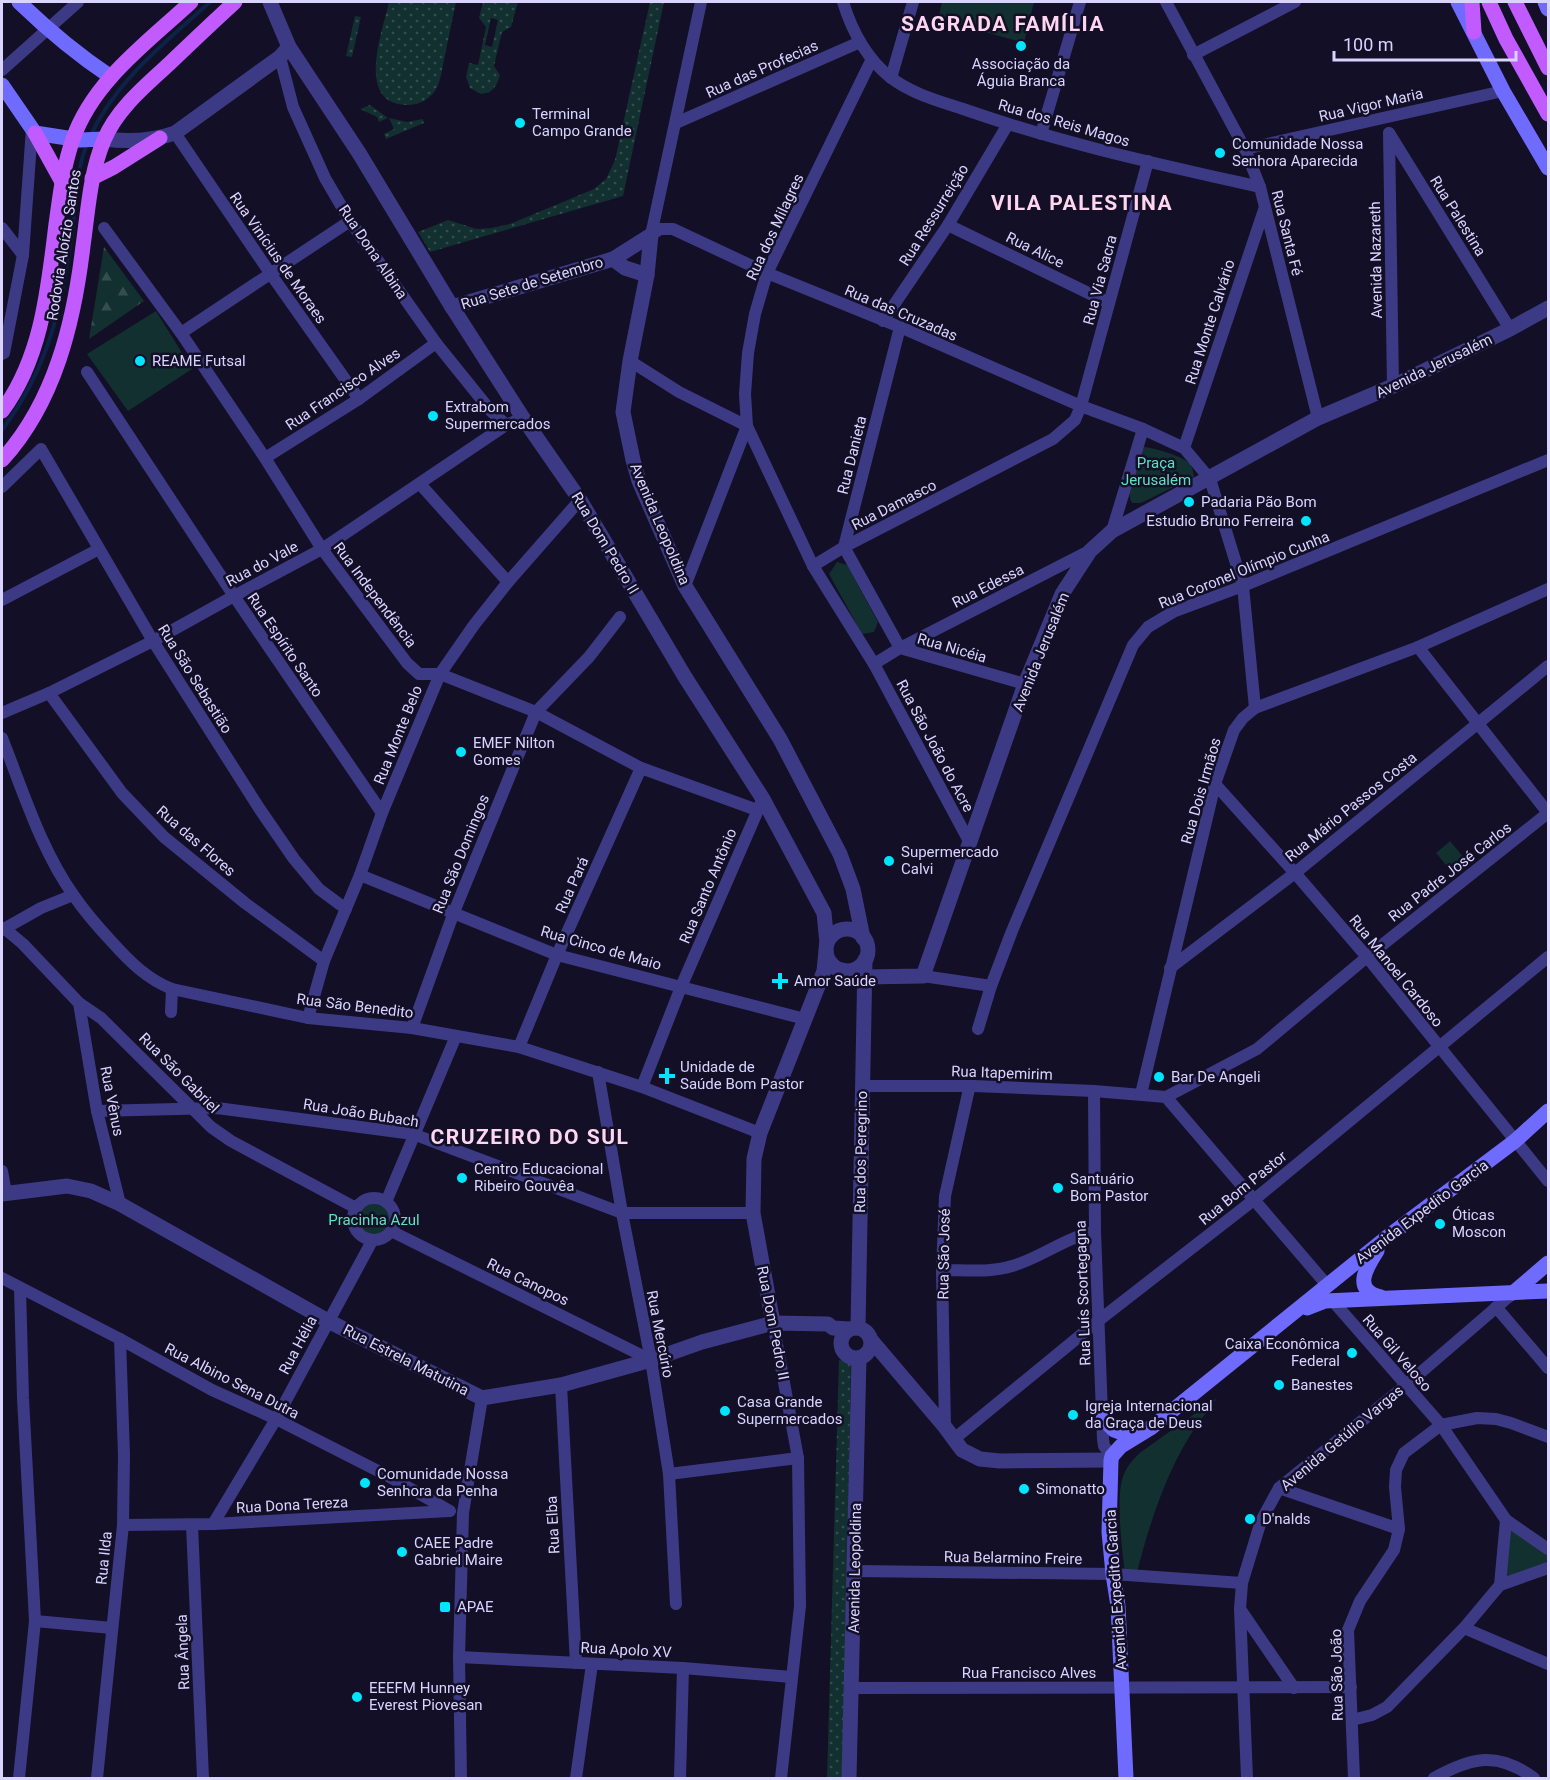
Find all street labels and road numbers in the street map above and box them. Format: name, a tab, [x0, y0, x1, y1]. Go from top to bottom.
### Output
street label: Rua das Profecias	[703, 36, 821, 102]
street label: Rua Vigor Maria	[1317, 84, 1425, 126]
street label: Rua dos Reis Magos	[996, 96, 1132, 150]
street label: Rua Ressurreição	[895, 161, 973, 269]
street label: Rodovia Aloízio Santos	[43, 168, 85, 322]
street label: Rua dos Milagres	[742, 171, 808, 283]
street label: Rua Palestina	[1426, 173, 1490, 259]
street label: Rua Santa Fé	[1268, 188, 1306, 278]
street label: Rua Vinícius de Moraes	[226, 189, 330, 327]
street label: Rua Dona Albina	[335, 201, 411, 303]
street label: Avenida Nazareth	[1366, 201, 1386, 319]
street label: Rua Alice	[1003, 228, 1067, 272]
street label: Rua Via Sacra	[1079, 233, 1121, 327]
street label: Rua Sete de Setembro	[459, 253, 605, 313]
street label: Rua Monte Calvário	[1181, 257, 1239, 387]
street label: Rua das Cruzadas	[842, 281, 960, 345]
street label: Avenida Jerusalém	[1373, 330, 1495, 402]
street label: Rua Francisco Alves	[282, 344, 404, 434]
street label: Rua Danieta	[834, 414, 870, 496]
street label: Avenida Leopoldina	[626, 460, 694, 588]
street label: Rua Damasco	[849, 476, 939, 534]
street label: Rua Dom Pedro II	[567, 489, 643, 597]
street label: Rua Coronel Olímpio Cunha	[1156, 527, 1332, 613]
street label: Rua do Vale	[223, 537, 301, 591]
street label: Rua Independência	[330, 539, 420, 651]
street label: Rua Edessa	[949, 560, 1027, 612]
street label: Rua Espírito Santo	[243, 589, 327, 701]
street label: Avenida Jerusalém	[1009, 590, 1073, 714]
street label: Rua São Sebastião	[154, 621, 236, 737]
street label: Rua Nicéia	[915, 630, 989, 666]
street label: Rua São João do Acre	[892, 677, 978, 815]
street label: Rua Monte Belo	[370, 683, 426, 787]
street label: Rua Dois Irmãos	[1177, 736, 1225, 846]
street label: Rua Mário Passos Costa	[1282, 748, 1420, 866]
street label: Rua São Domingos	[429, 792, 493, 916]
street label: Rua das Flores	[153, 802, 239, 880]
street label: Rua Padre José Carlos	[1385, 818, 1515, 926]
street label: Rua Santo Antônio	[676, 826, 740, 946]
street label: Rua Pará	[552, 854, 592, 916]
street label: Rua Manoel Cardoso	[1345, 911, 1447, 1031]
street label: Rua Cinco de Maio	[539, 922, 663, 974]
street label: Rua São Benedito	[295, 990, 415, 1022]
street label: Rua São Gabriel	[135, 1029, 223, 1117]
street label: Rua Itapemirim	[951, 1062, 1053, 1084]
street label: Rua Vênus	[96, 1064, 128, 1138]
street label: Rua dos Peregrino	[851, 1091, 871, 1213]
street label: Rua João Bubach	[302, 1095, 420, 1131]
street label: Rua Bom Pastor	[1195, 1147, 1291, 1229]
street label: Avenida Expedito Garcia	[1352, 1156, 1492, 1268]
street label: Rua São José	[934, 1208, 954, 1300]
street label: Rua Luís Scortegagna	[1071, 1220, 1095, 1366]
street label: Rua Canopos	[484, 1254, 572, 1310]
street label: Rua Dom Pedro II	[753, 1264, 793, 1382]
street label: Rua Mercúrio	[643, 1289, 677, 1379]
street label: Rua Gil Veloso	[1359, 1311, 1435, 1395]
street label: Rua Hélia	[275, 1313, 321, 1377]
street label: Rua Estrela Matutina	[340, 1321, 472, 1399]
street label: Rua Albino Sena Dutra	[162, 1339, 302, 1423]
street label: Avenida Getúlio Vargas	[1277, 1381, 1407, 1495]
street label: Rua Dona Tereza	[235, 1493, 349, 1517]
street label: Rua Elba	[542, 1495, 564, 1555]
street label: Avenida Leopoldina	[845, 1503, 865, 1633]
street label: Avenida Expedito Garcia	[1101, 1509, 1131, 1671]
street label: Rua Ilda	[92, 1530, 116, 1586]
street label: Rua Belarmino Freire	[944, 1548, 1082, 1568]
street label: Rua Ângela	[173, 1614, 193, 1690]
street label: Rua São João	[1327, 1629, 1347, 1721]
street label: Rua Apolo XV	[580, 1639, 672, 1661]
street label: Rua Francisco Alves	[962, 1664, 1096, 1682]

